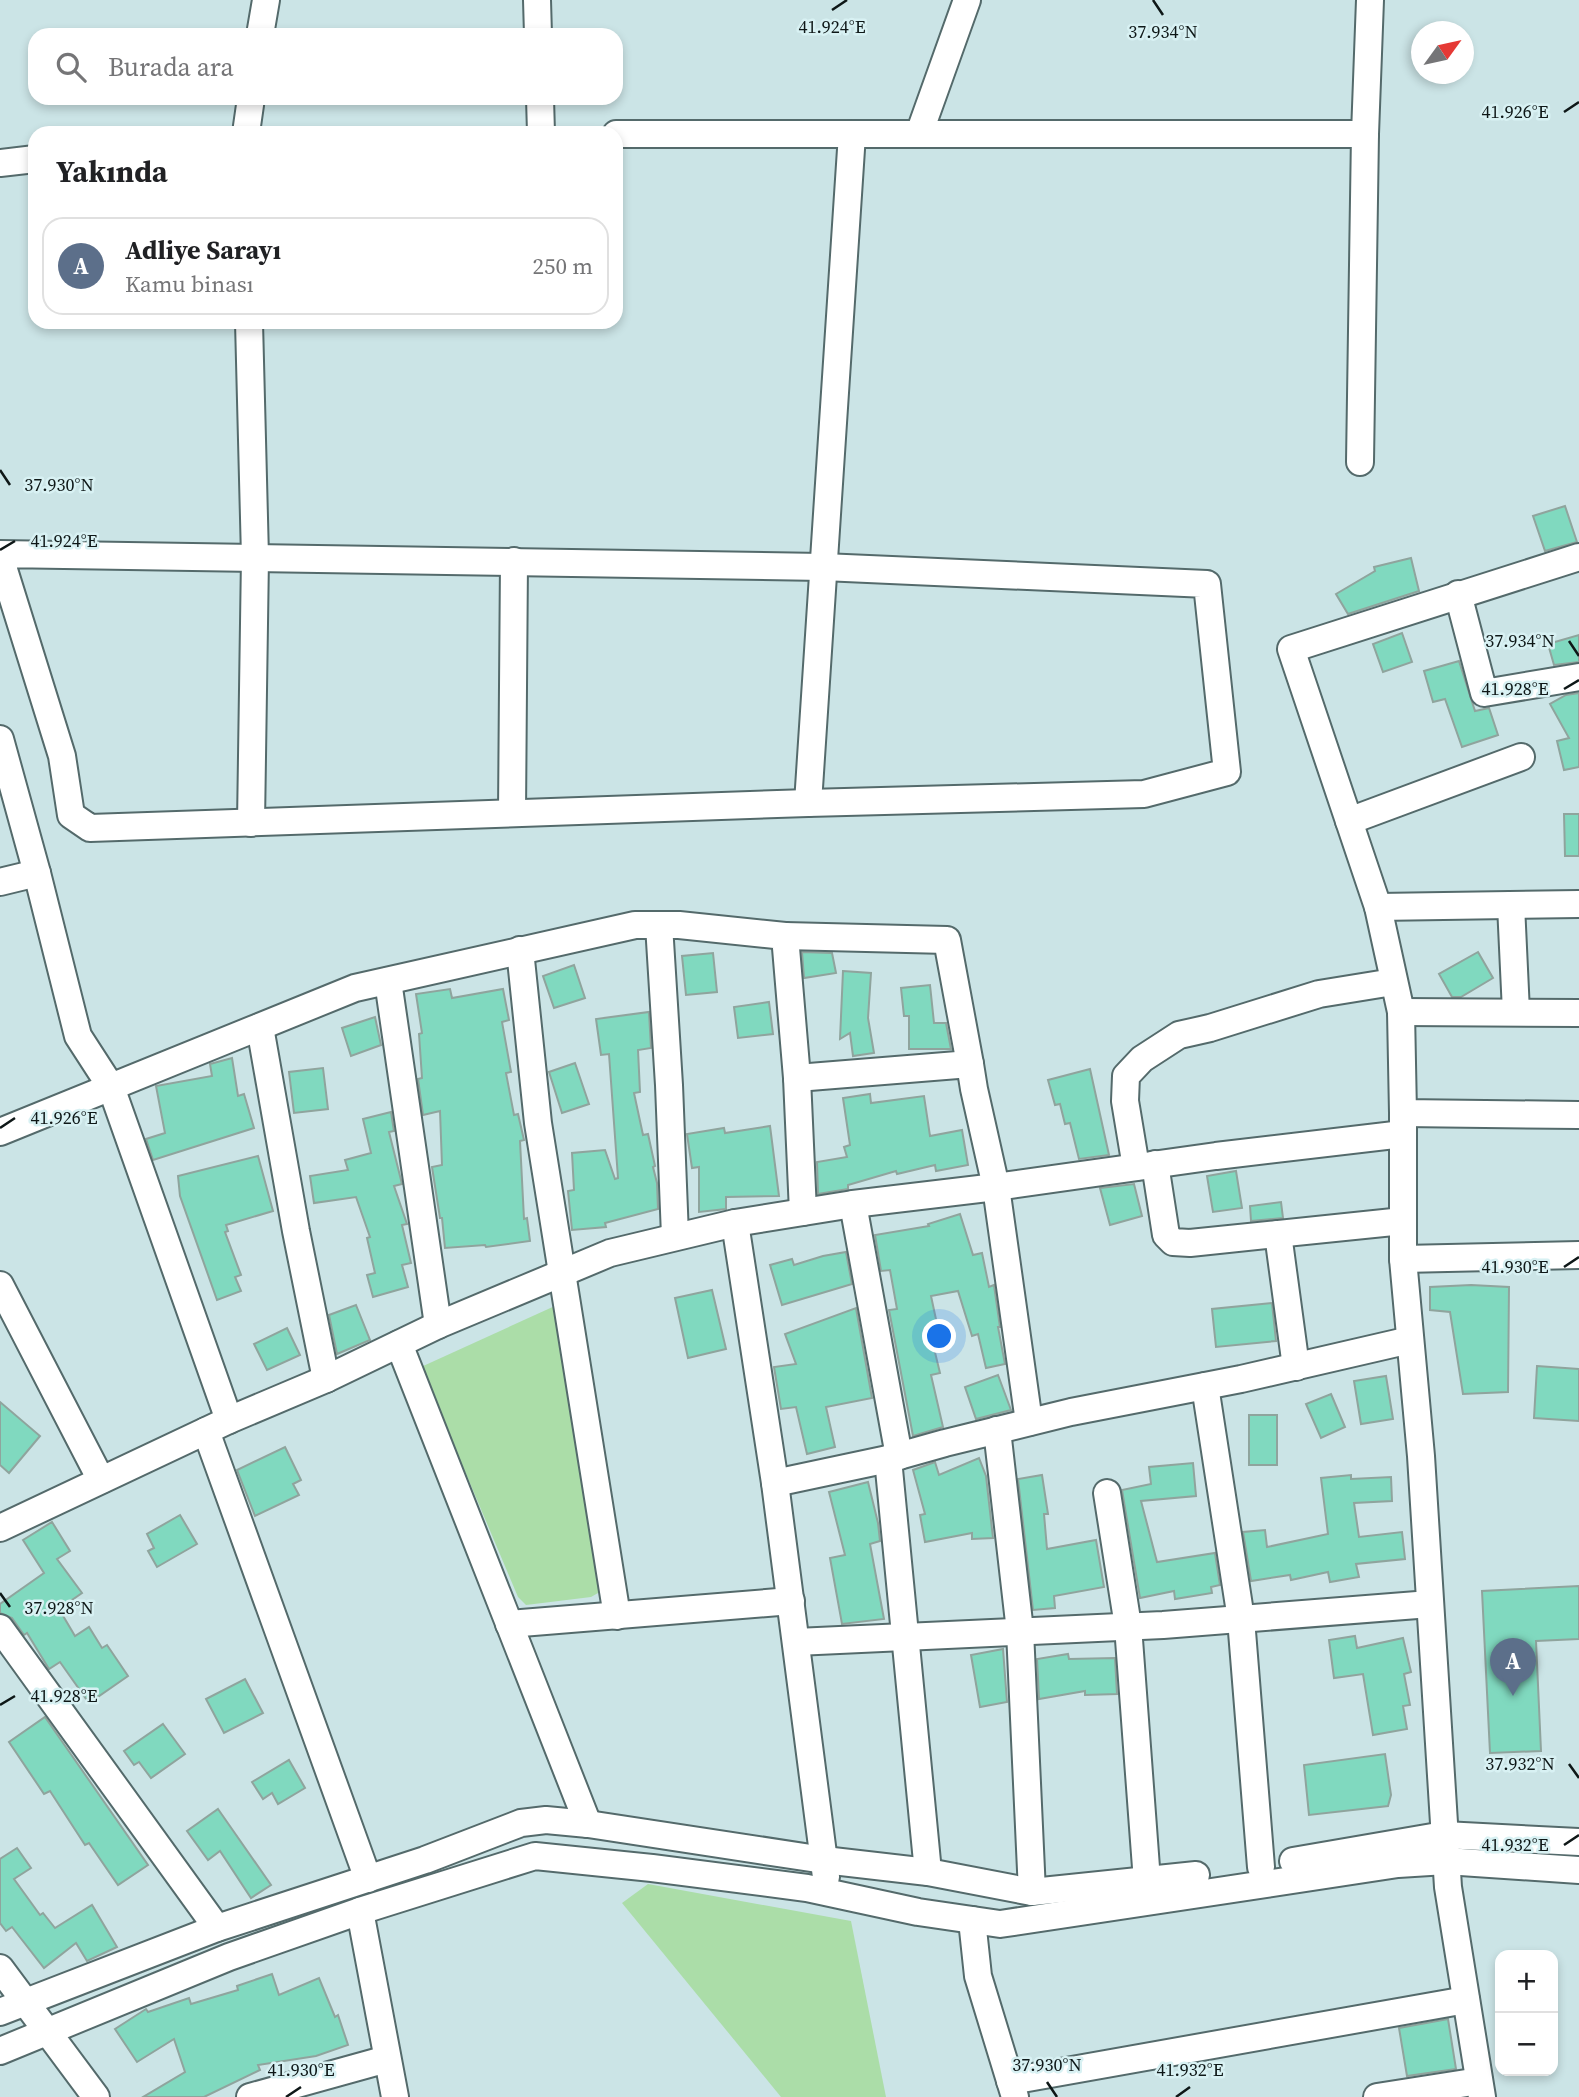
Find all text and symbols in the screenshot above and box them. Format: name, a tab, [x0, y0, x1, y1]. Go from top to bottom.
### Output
text: 41.924°E	[798, 14, 866, 39]
text: 37.934°N	[1128, 19, 1198, 44]
north arrow	[1411, 21, 1474, 84]
search box	[28, 28, 623, 105]
icon: search	[52, 48, 90, 86]
text: Burada ara	[108, 49, 234, 85]
text: 41.926°E	[1481, 99, 1549, 124]
text: Yakında	[56, 151, 168, 192]
text: Adliye Sarayı	[125, 232, 281, 268]
text: A	[73, 250, 89, 282]
text: 250 m	[532, 250, 593, 282]
text: Kamu binası	[125, 268, 254, 300]
text: 37.930°N	[24, 472, 94, 497]
text: 41.924°E	[30, 528, 98, 553]
text: 37.934°N	[1485, 628, 1555, 653]
text: 41.928°E	[1481, 676, 1549, 701]
text: 41.926°E	[30, 1105, 98, 1130]
text: 41.930°E	[1481, 1254, 1549, 1279]
your location	[922, 1319, 956, 1353]
text: 37.928°N	[24, 1595, 94, 1620]
pin: A	[1490, 1638, 1536, 1696]
text: 41.928°E	[30, 1683, 98, 1708]
text: 37.932°N	[1485, 1751, 1555, 1776]
text: 41.932°E	[1481, 1832, 1549, 1857]
map controls	[1495, 1950, 1558, 2076]
button: +	[1495, 1950, 1558, 2013]
button: −	[1495, 2013, 1558, 2076]
text: 37.930°N	[1012, 2052, 1082, 2077]
text: 41.930°E	[267, 2057, 335, 2082]
text: 41.932°E	[1156, 2057, 1224, 2082]

